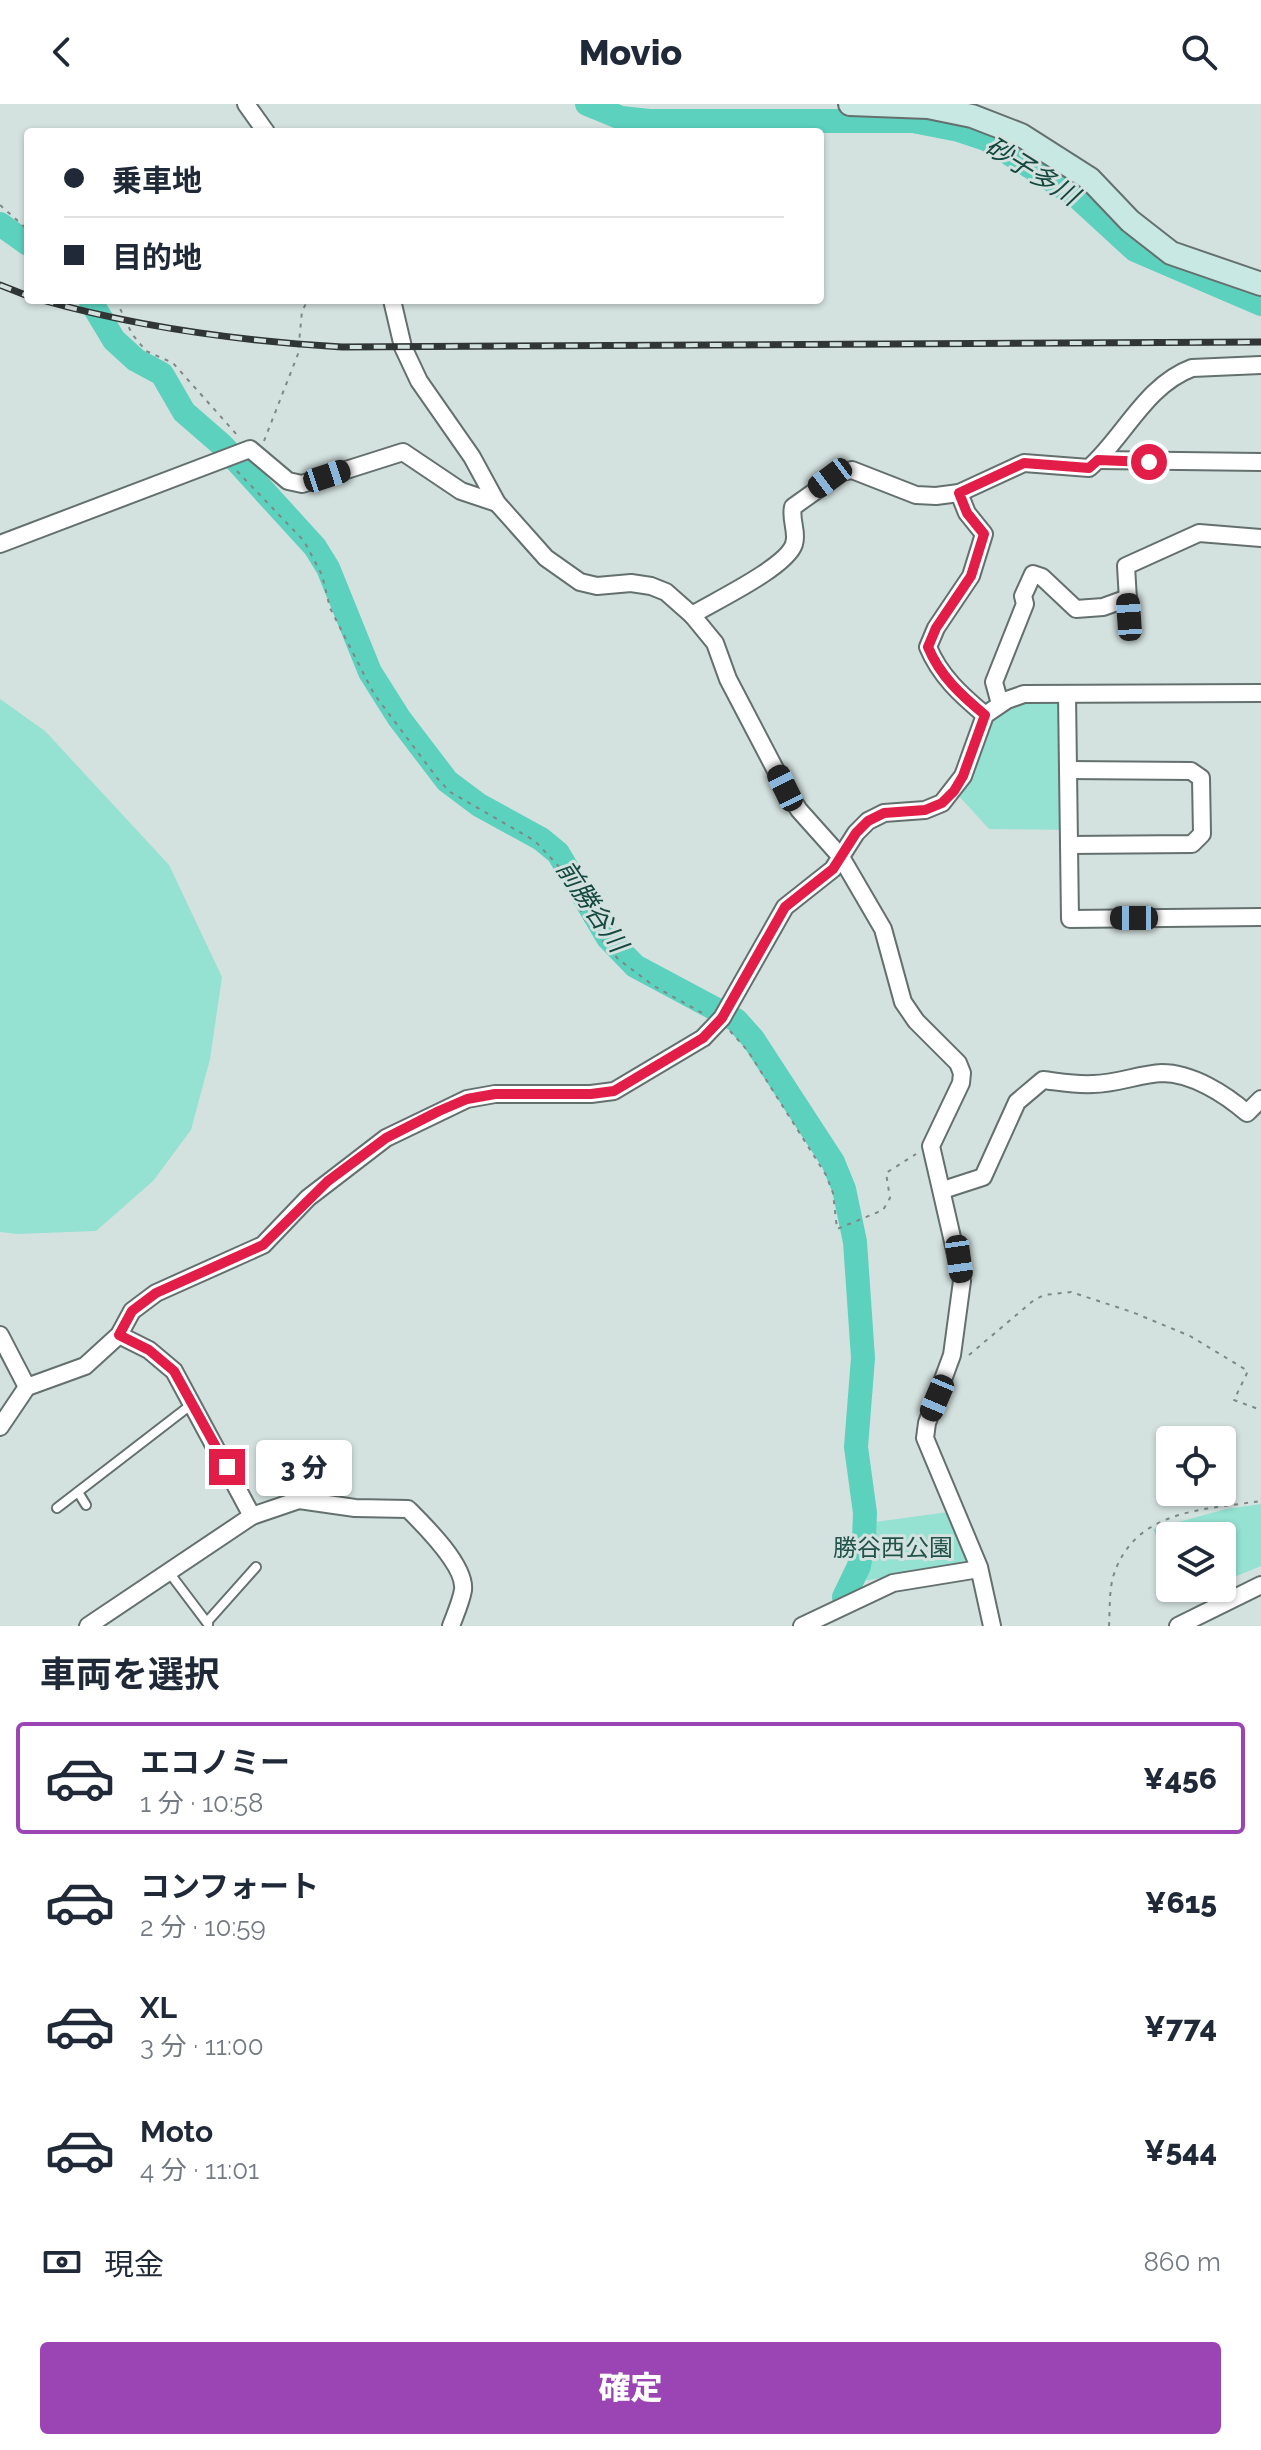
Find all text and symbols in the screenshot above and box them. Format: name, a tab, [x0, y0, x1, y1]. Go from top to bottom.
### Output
icon: back	[40, 30, 84, 74]
icon: search	[1177, 30, 1221, 74]
text: Movio	[579, 31, 682, 73]
water label: 砂子多川	[980, 131, 1087, 213]
text: 乗車地	[112, 163, 202, 198]
text: 目的地	[112, 240, 202, 275]
route start	[1131, 444, 1167, 480]
car	[804, 454, 856, 502]
car	[300, 457, 354, 495]
car	[1115, 592, 1143, 642]
car	[764, 761, 806, 815]
water label: 前勝谷川	[550, 854, 635, 960]
car	[1110, 906, 1158, 930]
car	[944, 1234, 974, 1284]
car	[917, 1371, 957, 1425]
map controls	[1156, 1426, 1236, 1602]
button: locate	[1156, 1426, 1236, 1506]
callout: 3 分	[255, 1439, 351, 1495]
route end	[209, 1449, 245, 1485]
text: 3 分	[281, 1453, 327, 1483]
button: layers	[1156, 1522, 1236, 1602]
park label: 勝谷西公園	[833, 1533, 953, 1562]
text: 車両を選択	[40, 1653, 220, 1695]
icon: car	[44, 1742, 116, 1814]
text: エコノミー	[140, 1745, 290, 1780]
text: ¥456	[1143, 1761, 1217, 1796]
text: 1 分 · 10:58	[140, 1788, 263, 1818]
icon: car	[44, 1866, 116, 1938]
text: コンフォート	[140, 1869, 319, 1904]
text: ¥615	[1145, 1885, 1217, 1920]
text: 2 分 · 10:59	[140, 1912, 266, 1942]
icon: car	[44, 1990, 116, 2062]
text: XL	[140, 1990, 177, 2025]
text: ¥774	[1144, 2009, 1217, 2044]
text: 3 分 · 11:00	[140, 2031, 264, 2061]
icon: car	[44, 2114, 116, 2186]
text: Moto	[140, 2114, 213, 2149]
text: ¥544	[1144, 2133, 1217, 2168]
text: 4 分 · 11:01	[140, 2155, 259, 2185]
icon: cash	[40, 2240, 84, 2284]
text: 現金	[104, 2247, 164, 2282]
text: 860 m	[1143, 2247, 1221, 2277]
button: 確定	[40, 2342, 1221, 2434]

